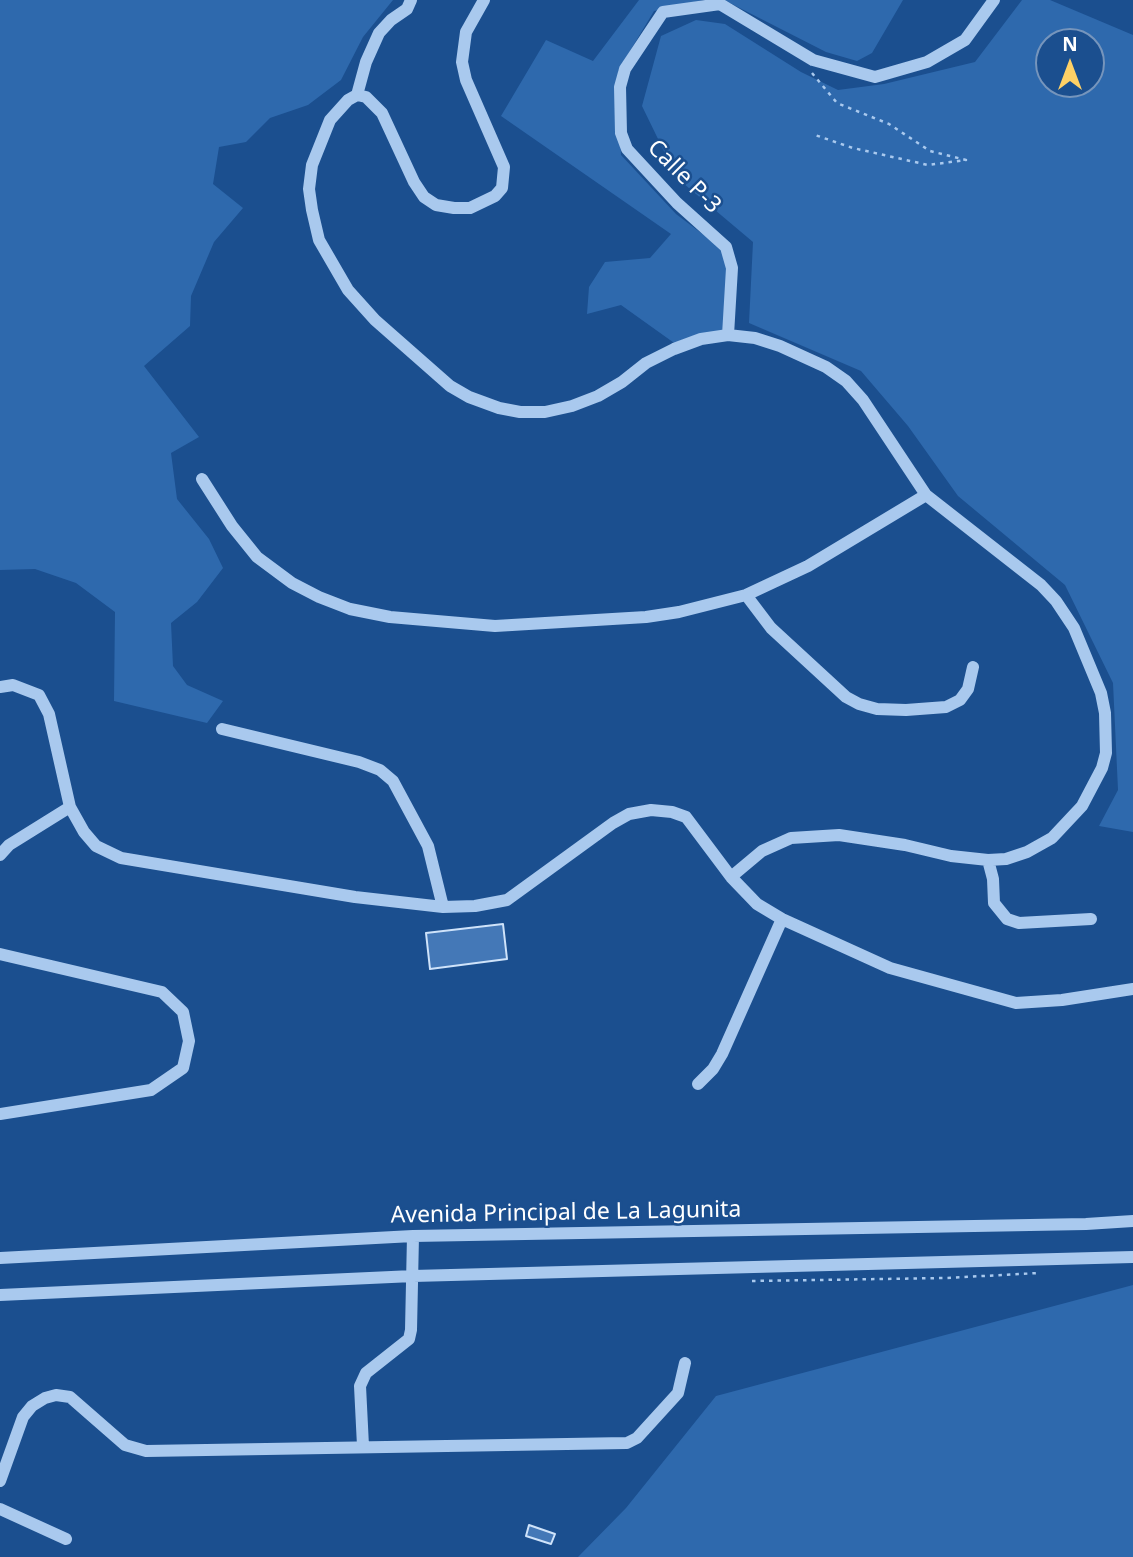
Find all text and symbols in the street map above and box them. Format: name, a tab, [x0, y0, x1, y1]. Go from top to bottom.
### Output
north arrow	[1035, 28, 1105, 98]
text: N	[1062, 31, 1078, 57]
street label: Calle P-3	[641, 134, 727, 220]
street label: Avenida Principal de La Lagunita	[390, 1196, 742, 1230]

